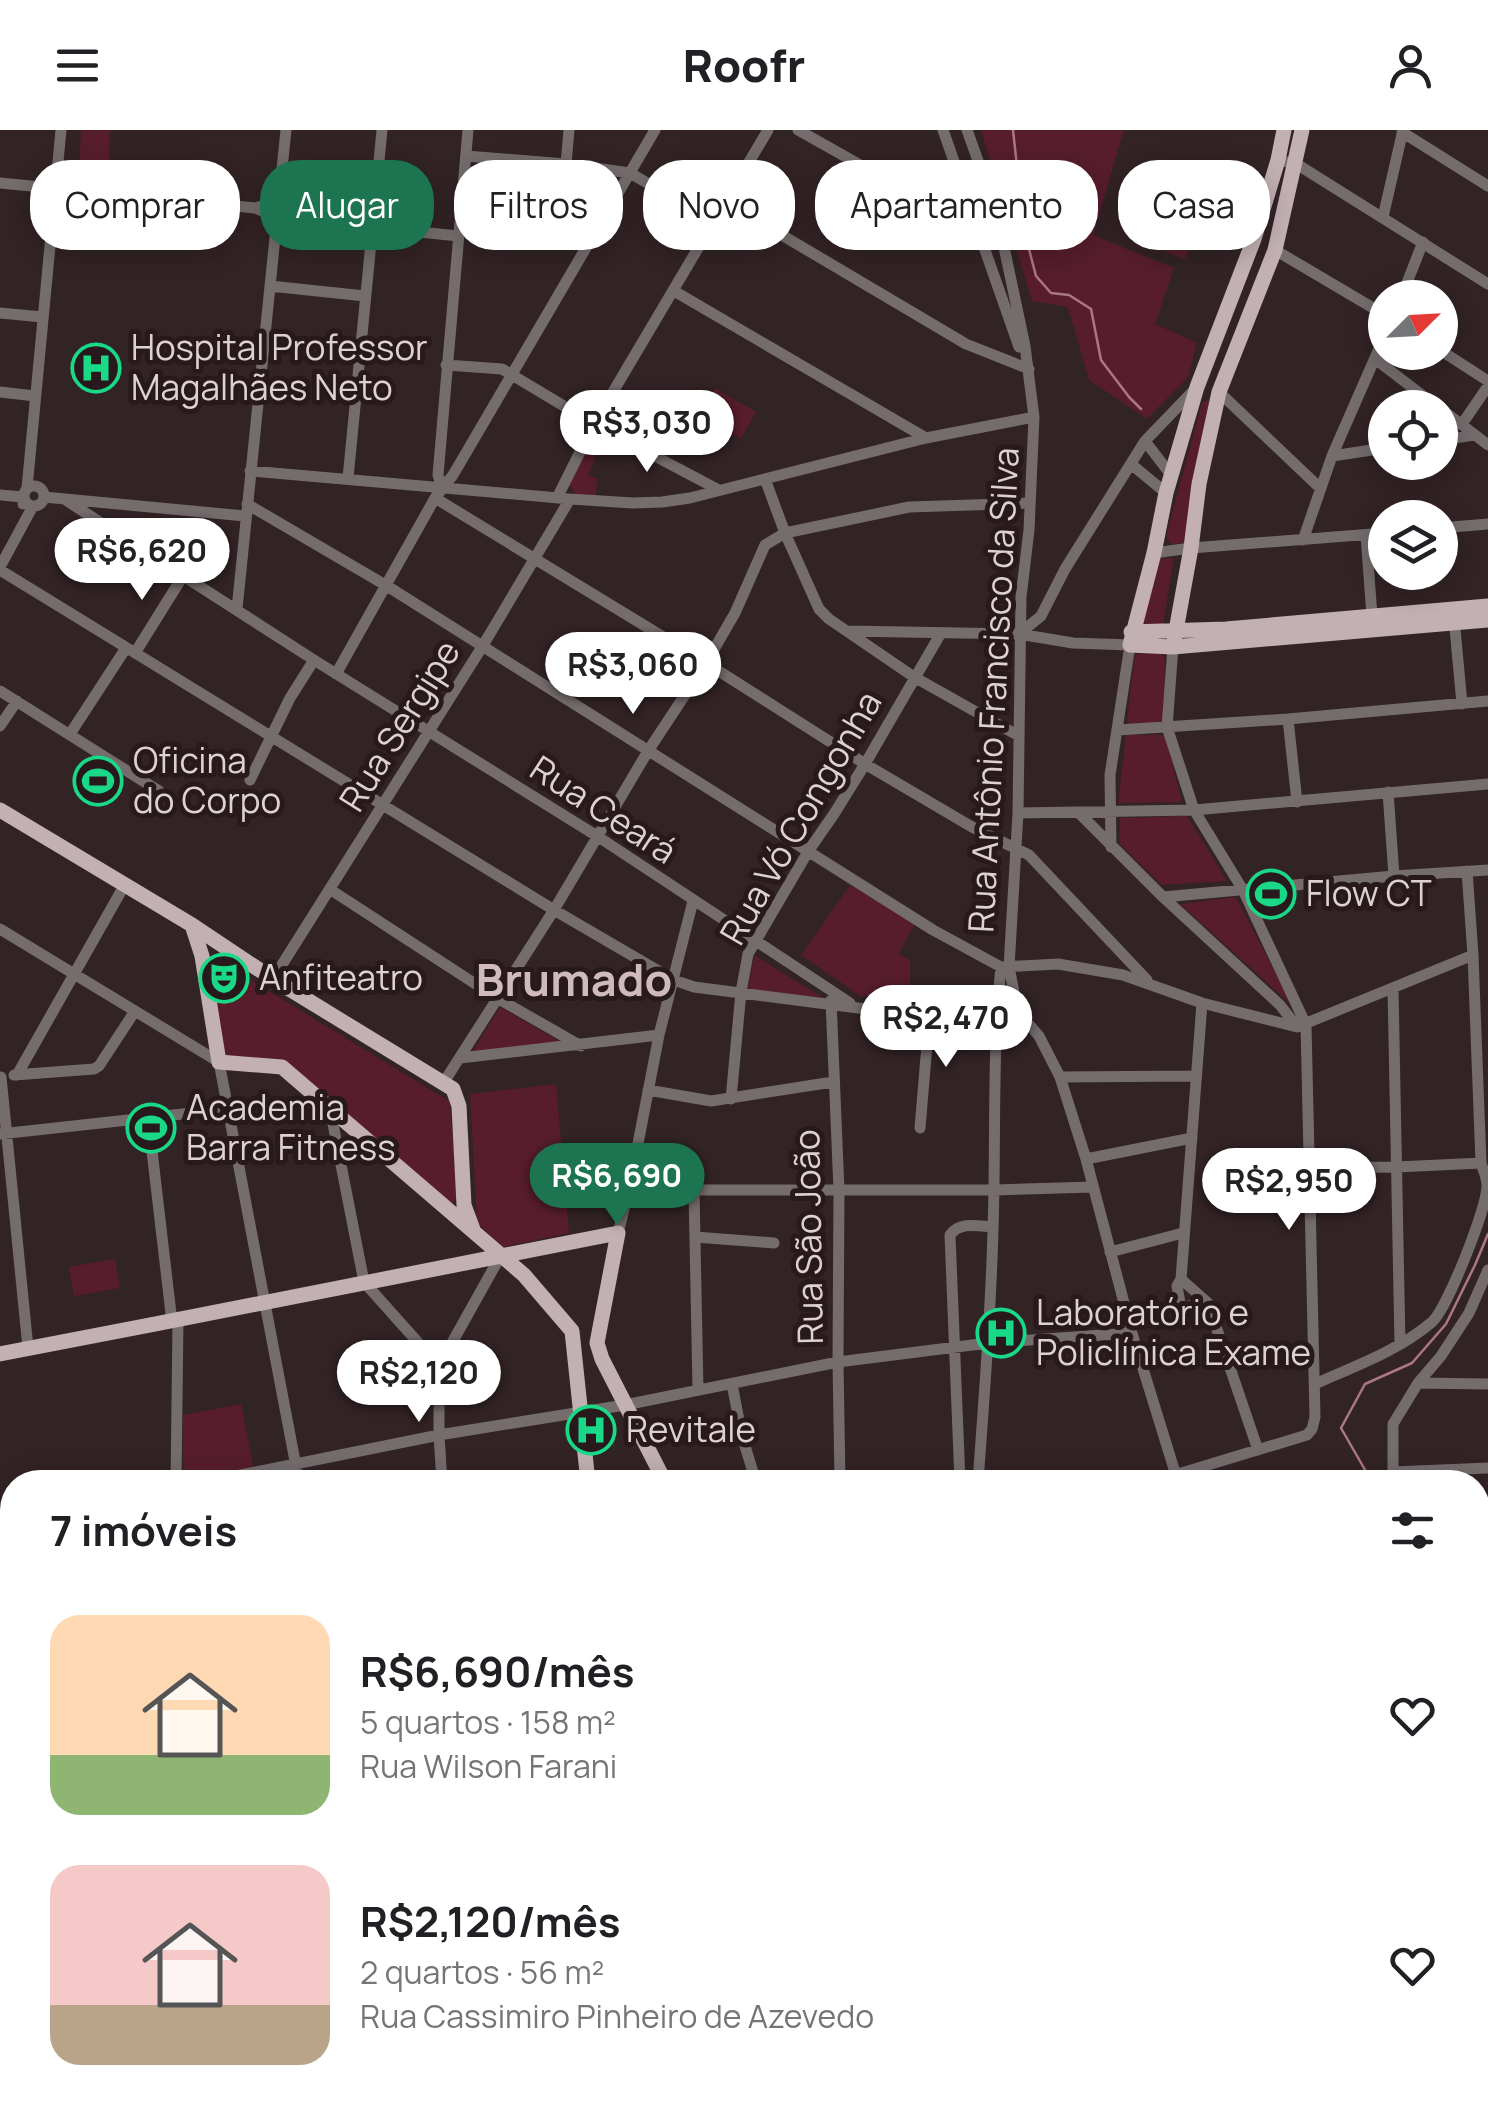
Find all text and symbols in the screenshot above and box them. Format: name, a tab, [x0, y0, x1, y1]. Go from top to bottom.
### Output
text: Roofr	[683, 34, 805, 96]
icon: menu	[50, 38, 105, 93]
icon: person	[1383, 38, 1438, 93]
chip: Comprar	[30, 160, 240, 250]
chip: Alugar	[260, 160, 434, 250]
chip: Filtros	[454, 160, 623, 250]
chip: Novo	[643, 160, 795, 250]
chip: Apartamento	[815, 160, 1098, 250]
chip: Casa	[1118, 160, 1270, 250]
north arrow	[1368, 280, 1458, 370]
map controls	[1368, 280, 1458, 590]
place label: Hospital Professor Magalhães Neto	[131, 323, 428, 411]
hospital icon: Hospital Professor Magalhães Neto	[70, 342, 122, 394]
pin: R$3,030	[555, 390, 739, 475]
button: locate	[1368, 390, 1458, 480]
text: R$3,030	[582, 400, 712, 444]
street label: Rua Antônio Francisco da Silva	[956, 446, 1030, 934]
button: layers	[1368, 500, 1458, 590]
pin: R$6,620	[50, 518, 234, 603]
text: R$6,620	[77, 528, 207, 572]
street label: Rua Sergipe	[328, 631, 471, 820]
pin: R$3,060	[541, 632, 725, 717]
text: R$3,060	[567, 642, 699, 686]
street label: Rua Vó Congonha	[708, 682, 892, 953]
place label: Oficina do Corpo	[133, 736, 281, 824]
street label: Rua Ceará	[521, 744, 686, 874]
sports icon: Oficina do Corpo	[72, 755, 124, 807]
sports icon: Flow CT	[1245, 868, 1297, 920]
place label: Flow CT	[1306, 869, 1432, 917]
district label: Brumado	[476, 948, 672, 1010]
theatre icon: Anfiteatro	[198, 952, 250, 1004]
place label: Anfiteatro	[259, 953, 423, 1001]
pin: R$2,470	[854, 985, 1038, 1070]
text: R$2,470	[882, 995, 1010, 1039]
place label: Academia Barra Fitness	[186, 1083, 396, 1171]
sports icon: Academia Barra Fitness	[125, 1102, 177, 1154]
street label: Rua São João	[782, 1129, 834, 1345]
pin: R$6,690	[525, 1143, 709, 1228]
pin: R$2,950	[1197, 1148, 1381, 1233]
text: R$6,690	[552, 1153, 682, 1197]
text: R$2,950	[1224, 1158, 1354, 1202]
place label: Laboratório e Policlínica Exame	[1036, 1288, 1311, 1376]
hospital icon: Laboratório e Policlínica Exame	[975, 1307, 1027, 1359]
pin: R$2,120	[327, 1340, 511, 1425]
text: R$2,120	[359, 1350, 479, 1394]
hospital icon: Revitale	[565, 1404, 617, 1456]
place label: Revitale	[626, 1405, 756, 1453]
text: 7 imóveis	[50, 1501, 237, 1559]
icon: filters	[1385, 1503, 1440, 1558]
text: R$6,690/mês	[360, 1642, 634, 1700]
icon: home	[130, 1655, 250, 1775]
icon: heart	[1385, 1688, 1440, 1743]
text: 5 quartos · 158 m²	[360, 1700, 616, 1744]
text: Rua Wilson Farani	[360, 1744, 617, 1788]
text: R$2,120/mês	[360, 1892, 621, 1950]
icon: home	[130, 1905, 250, 2025]
icon: heart	[1385, 1938, 1440, 1993]
text: 2 quartos · 56 m²	[360, 1950, 604, 1994]
text: Rua Cassimiro Pinheiro de Azevedo	[360, 1994, 874, 2038]

